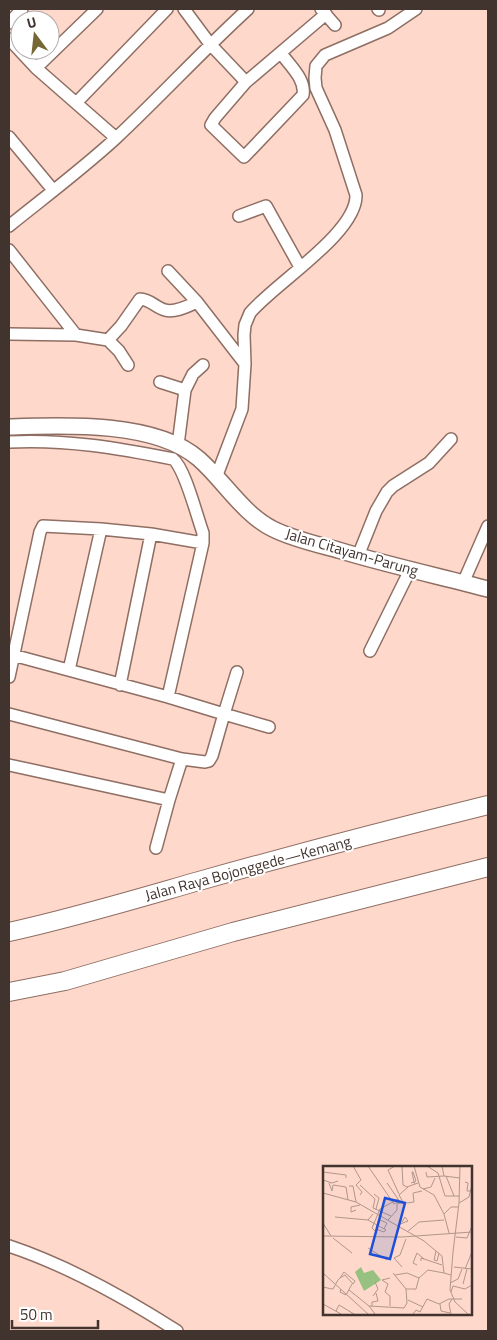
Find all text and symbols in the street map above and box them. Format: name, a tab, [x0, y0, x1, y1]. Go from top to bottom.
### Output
north arrow	[10, 10, 60, 60]
text: U	[24, 11, 39, 33]
street label: Jalan Citayam-Parung	[283, 522, 421, 582]
street label: Jalan Raya Bojonggede—Kemang	[142, 829, 354, 907]
inset map	[323, 1166, 472, 1315]
scale bar	[12, 1298, 99, 1330]
text: 50 m	[20, 1303, 53, 1326]

